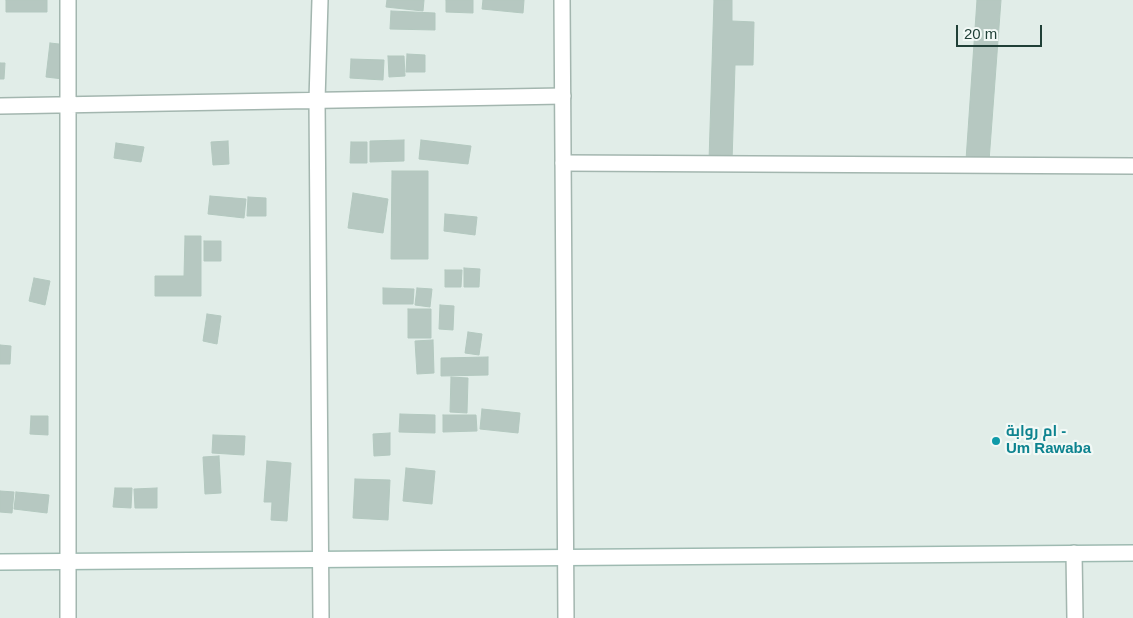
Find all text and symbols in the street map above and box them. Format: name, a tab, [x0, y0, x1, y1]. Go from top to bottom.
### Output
scale bar	[958, 15, 1044, 47]
text: 20 m	[964, 25, 997, 42]
place label: ام روابة - Um Rawaba	[1006, 423, 1091, 458]
marker: ام روابة - Um Rawaba	[990, 435, 1002, 447]

